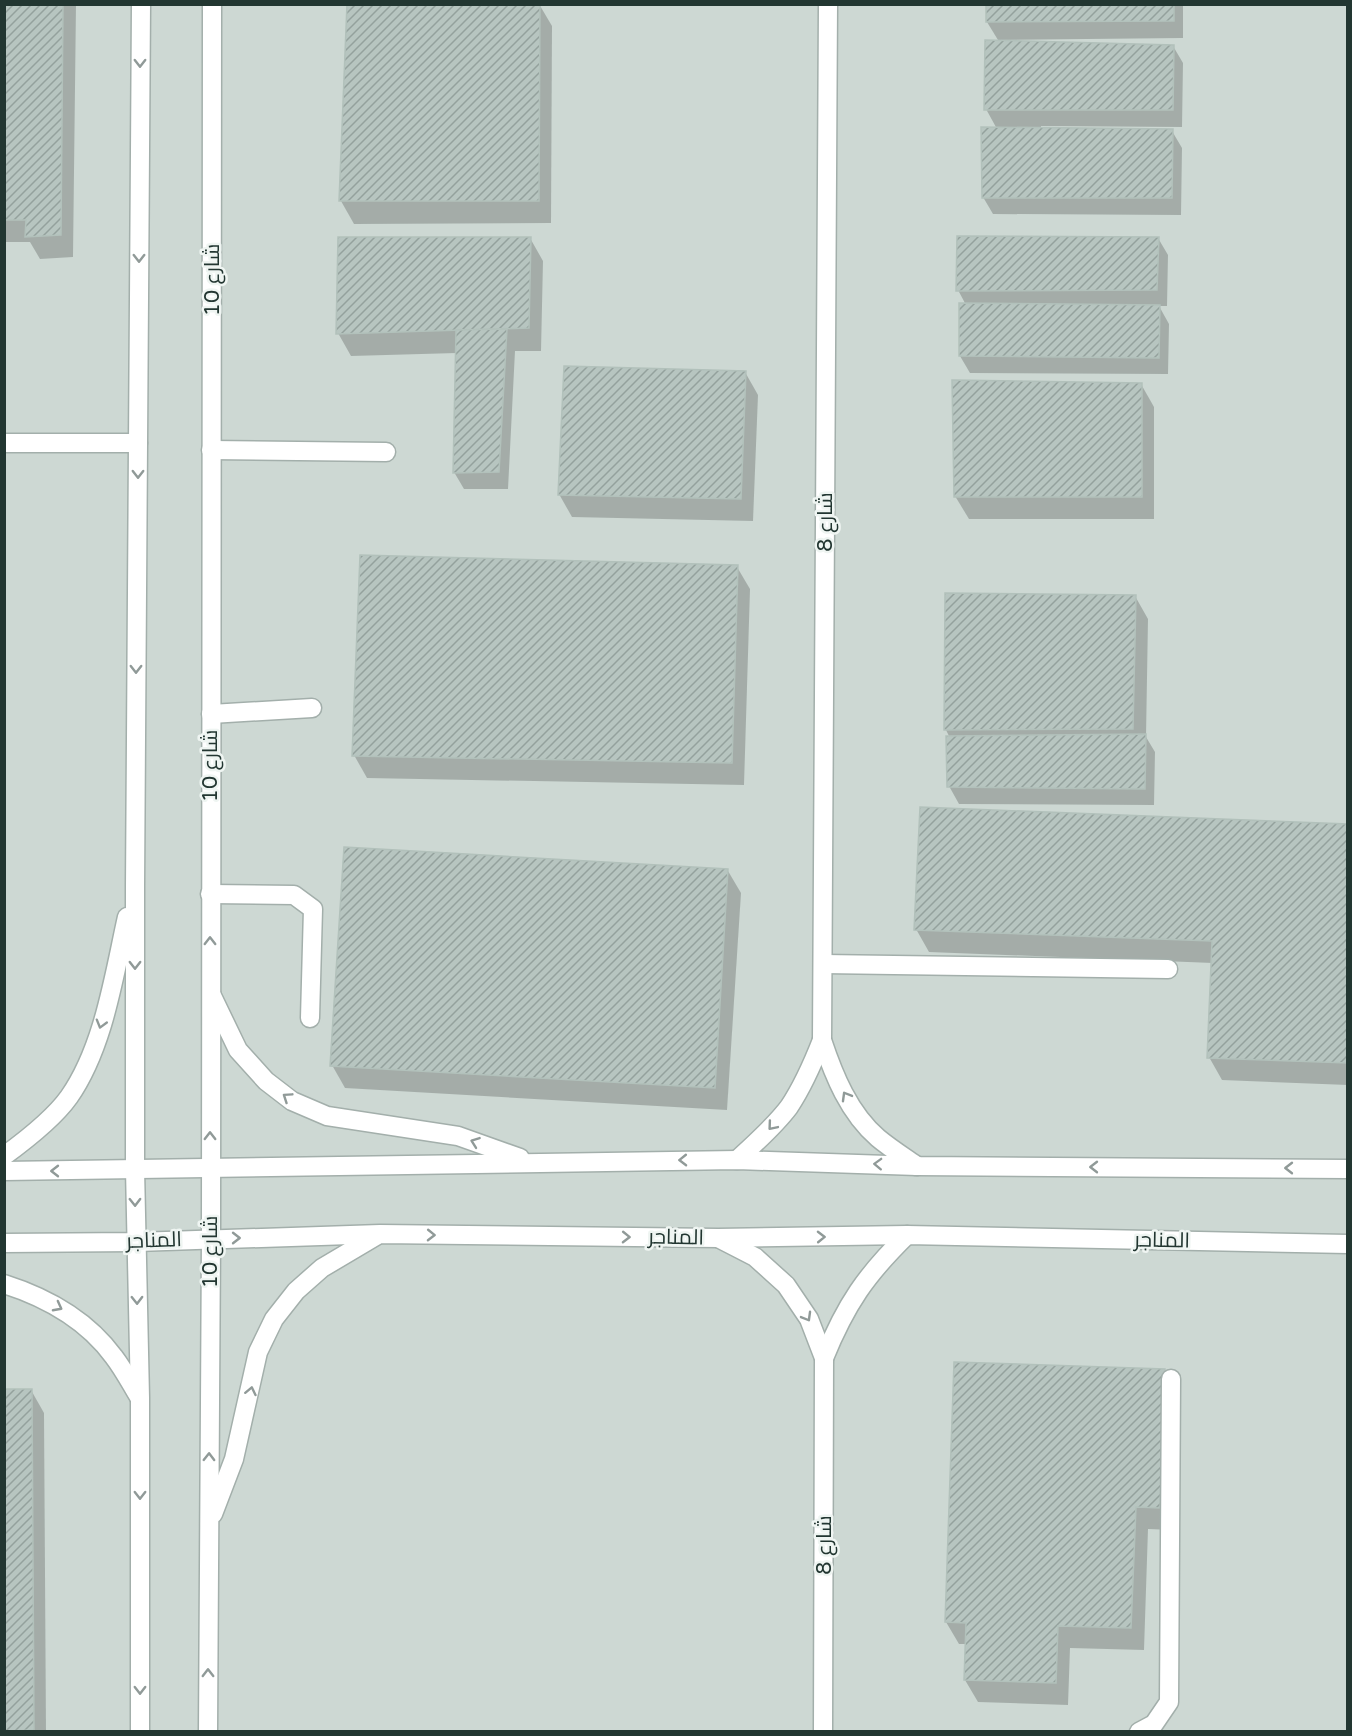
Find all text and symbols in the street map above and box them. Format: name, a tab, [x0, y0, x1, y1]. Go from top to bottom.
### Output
one-way arrow	[134, 58, 146, 67]
street label: شارع 10	[200, 244, 226, 316]
one-way arrow	[133, 253, 145, 262]
one-way arrow	[131, 469, 144, 478]
street label: شارع 8	[813, 492, 839, 552]
one-way arrow	[130, 664, 142, 673]
street label: شارع 10	[198, 730, 224, 802]
one-way arrow	[204, 937, 216, 946]
one-way arrow	[129, 961, 141, 970]
one-way arrow	[96, 1018, 108, 1029]
one-way arrow	[842, 1092, 853, 1102]
one-way arrow	[283, 1093, 294, 1104]
one-way arrow	[768, 1119, 779, 1130]
one-way arrow	[204, 1132, 216, 1141]
one-way arrow	[470, 1136, 481, 1149]
one-way arrow	[679, 1154, 688, 1166]
one-way arrow	[874, 1158, 883, 1171]
one-way arrow	[1090, 1161, 1099, 1173]
one-way arrow	[1285, 1162, 1294, 1174]
one-way arrow	[51, 1165, 60, 1177]
one-way arrow	[129, 1198, 141, 1207]
street label: شارع 10	[198, 1216, 224, 1288]
street label: المناجر	[647, 1224, 704, 1250]
street label: المناجر	[125, 1227, 182, 1254]
street label: المناجر	[1133, 1227, 1190, 1253]
one-way arrow	[427, 1229, 436, 1241]
one-way arrow	[817, 1230, 826, 1243]
one-way arrow	[622, 1231, 631, 1243]
one-way arrow	[232, 1232, 241, 1244]
one-way arrow	[131, 1296, 144, 1305]
one-way arrow	[52, 1300, 62, 1311]
one-way arrow	[800, 1311, 811, 1321]
one-way arrow	[243, 1386, 256, 1396]
one-way arrow	[203, 1453, 215, 1462]
one-way arrow	[134, 1491, 146, 1500]
street label: شارع 8	[812, 1515, 838, 1575]
one-way arrow	[202, 1669, 214, 1678]
one-way arrow	[134, 1686, 146, 1695]

